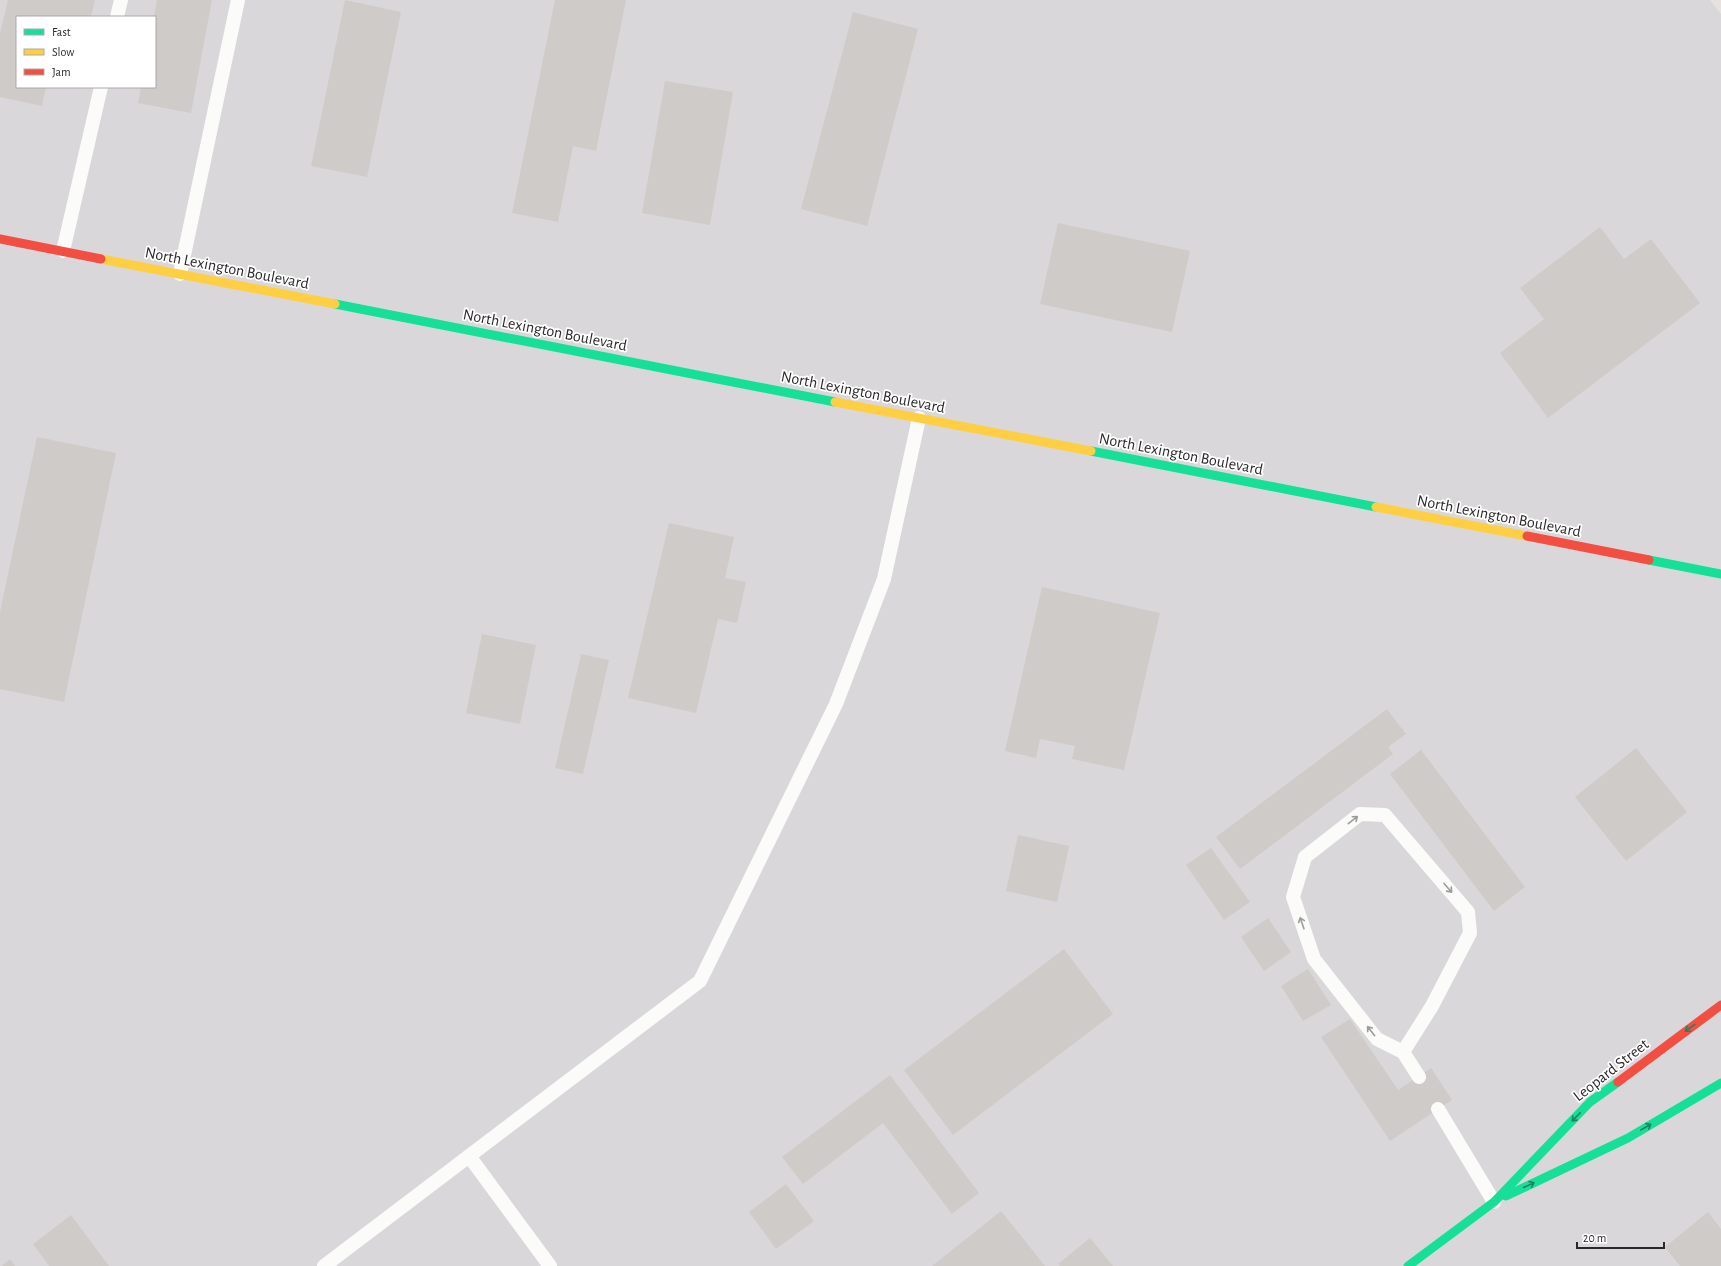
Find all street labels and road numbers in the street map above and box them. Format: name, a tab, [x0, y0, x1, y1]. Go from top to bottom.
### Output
street label: North Lexington Boulevard	[144, 244, 310, 292]
street label: North Lexington Boulevard	[462, 306, 628, 354]
street label: North Lexington Boulevard	[780, 368, 946, 416]
street label: North Lexington Boulevard	[1098, 430, 1264, 478]
street label: North Lexington Boulevard	[1416, 492, 1582, 540]
street label: Leopard Street	[1570, 1036, 1652, 1104]

